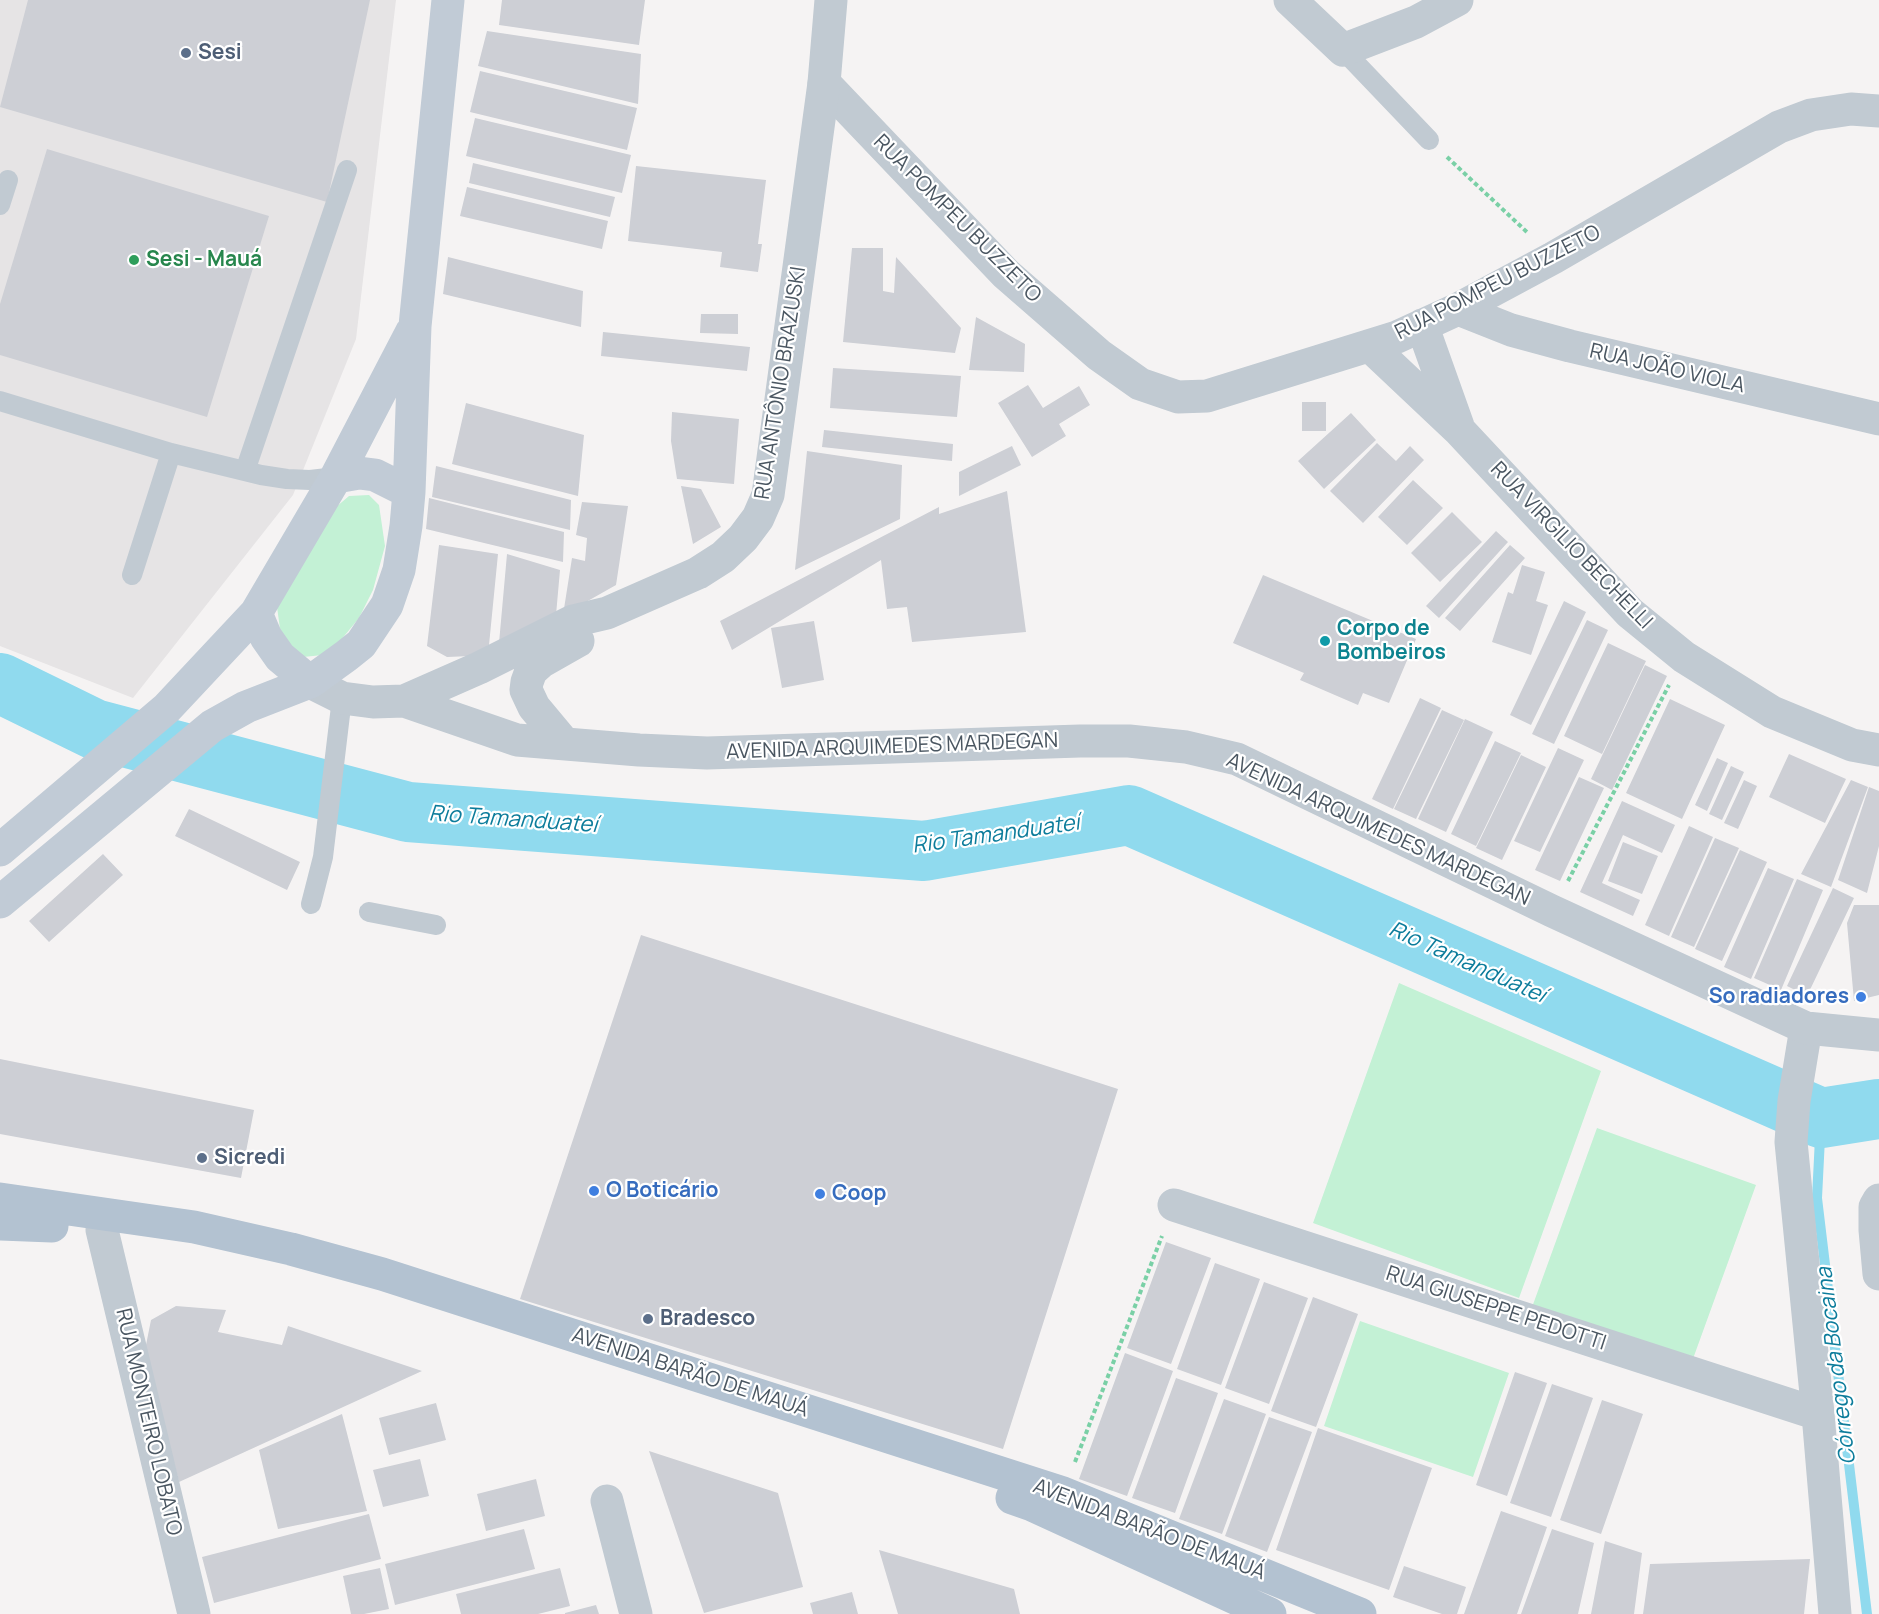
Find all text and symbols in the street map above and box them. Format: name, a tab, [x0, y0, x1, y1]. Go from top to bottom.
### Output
place label: Sesi	[198, 40, 242, 66]
marker: Sesi	[179, 46, 193, 60]
street label: RUA POMPEU BUZZETO	[868, 130, 1046, 308]
street label: RUA POMPEU BUZZETO	[1391, 220, 1605, 346]
place label: Sesi - Mauá	[146, 247, 262, 273]
marker: Sesi - Mauá	[127, 253, 141, 267]
street label: RUA ANTÔNIO BRAZUSKI	[750, 265, 812, 501]
street label: RUA JOÃO VIOLA	[1587, 339, 1747, 399]
street label: RUA VIRGILIO BECHELLI	[1485, 457, 1657, 635]
place label: Corpo de Bombeiros	[1337, 616, 1446, 666]
marker: Corpo de Bombeiros	[1318, 634, 1332, 648]
street label: AVENIDA ARQUIMEDES MARDEGAN	[726, 729, 1058, 765]
street label: AVENIDA ARQUIMEDES MARDEGAN	[1222, 748, 1534, 912]
water label: Rio Tamanduateí	[428, 801, 598, 839]
water label: Rio Tamanduateí	[911, 810, 1081, 860]
water label: Rio Tamanduateí	[1385, 917, 1549, 1009]
place label: So radiadores	[1709, 984, 1849, 1010]
marker: So radiadores	[1854, 990, 1868, 1004]
place label: Sicredi	[214, 1145, 285, 1171]
marker: Sicredi	[195, 1151, 209, 1165]
place label: O Boticário	[606, 1178, 718, 1204]
place label: Coop	[832, 1181, 886, 1207]
marker: O Boticário	[587, 1184, 601, 1198]
marker: Coop	[813, 1187, 827, 1201]
street label: RUA GIUSEPPE PEDOTTI	[1383, 1261, 1609, 1357]
water label: Córrego da Bocaina	[1812, 1266, 1862, 1466]
street label: RUA MONTEIRO LOBATO	[110, 1306, 186, 1538]
place label: Bradesco	[660, 1306, 755, 1332]
marker: Bradesco	[641, 1312, 655, 1326]
street label: AVENIDA BARÃO DE MAUÁ	[569, 1323, 811, 1423]
street label: AVENIDA BARÃO DE MAUÁ	[1029, 1474, 1269, 1586]

